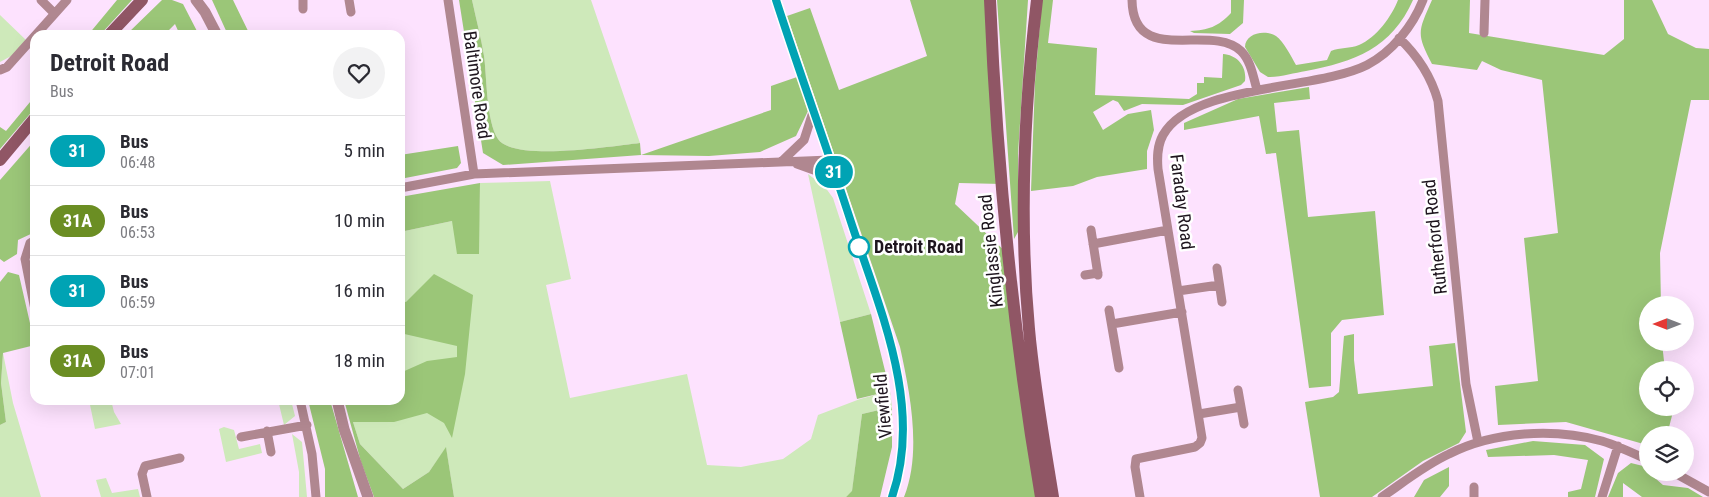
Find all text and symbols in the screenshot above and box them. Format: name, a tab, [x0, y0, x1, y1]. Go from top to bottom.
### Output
street label: Baltimore Road	[460, 30, 495, 140]
button: heart	[333, 47, 385, 99]
text: Detroit Road	[50, 49, 169, 77]
text: Bus	[50, 82, 74, 101]
text: Bus	[120, 130, 149, 153]
text: 5 min	[343, 139, 385, 162]
text: 31	[68, 140, 87, 161]
text: 06:48	[120, 153, 155, 172]
street label: Faraday Road	[1166, 153, 1199, 251]
line badge: 31	[812, 156, 856, 188]
text: 31	[825, 161, 843, 182]
street label: Rutherford Road	[1418, 178, 1451, 296]
street label: Kinglassie Road	[974, 193, 1007, 309]
text: Bus	[120, 200, 149, 223]
text: 10 min	[334, 209, 385, 232]
text: 31A	[63, 210, 92, 231]
text: 06:53	[120, 223, 155, 242]
marker: Detroit Road	[848, 236, 870, 258]
place label: Detroit Road	[874, 236, 963, 257]
text: Bus	[120, 270, 149, 293]
text: 16 min	[334, 279, 385, 302]
text: 31	[68, 280, 87, 301]
text: 06:59	[120, 293, 155, 312]
north arrow	[1639, 296, 1694, 351]
map controls	[1639, 296, 1694, 481]
text: Bus	[120, 340, 149, 363]
text: 18 min	[334, 349, 385, 372]
text: 31A	[63, 350, 92, 371]
button: locate	[1639, 361, 1694, 416]
text: 07:01	[120, 363, 155, 382]
street label: Viewfield	[869, 373, 896, 439]
button: layers	[1639, 426, 1694, 481]

